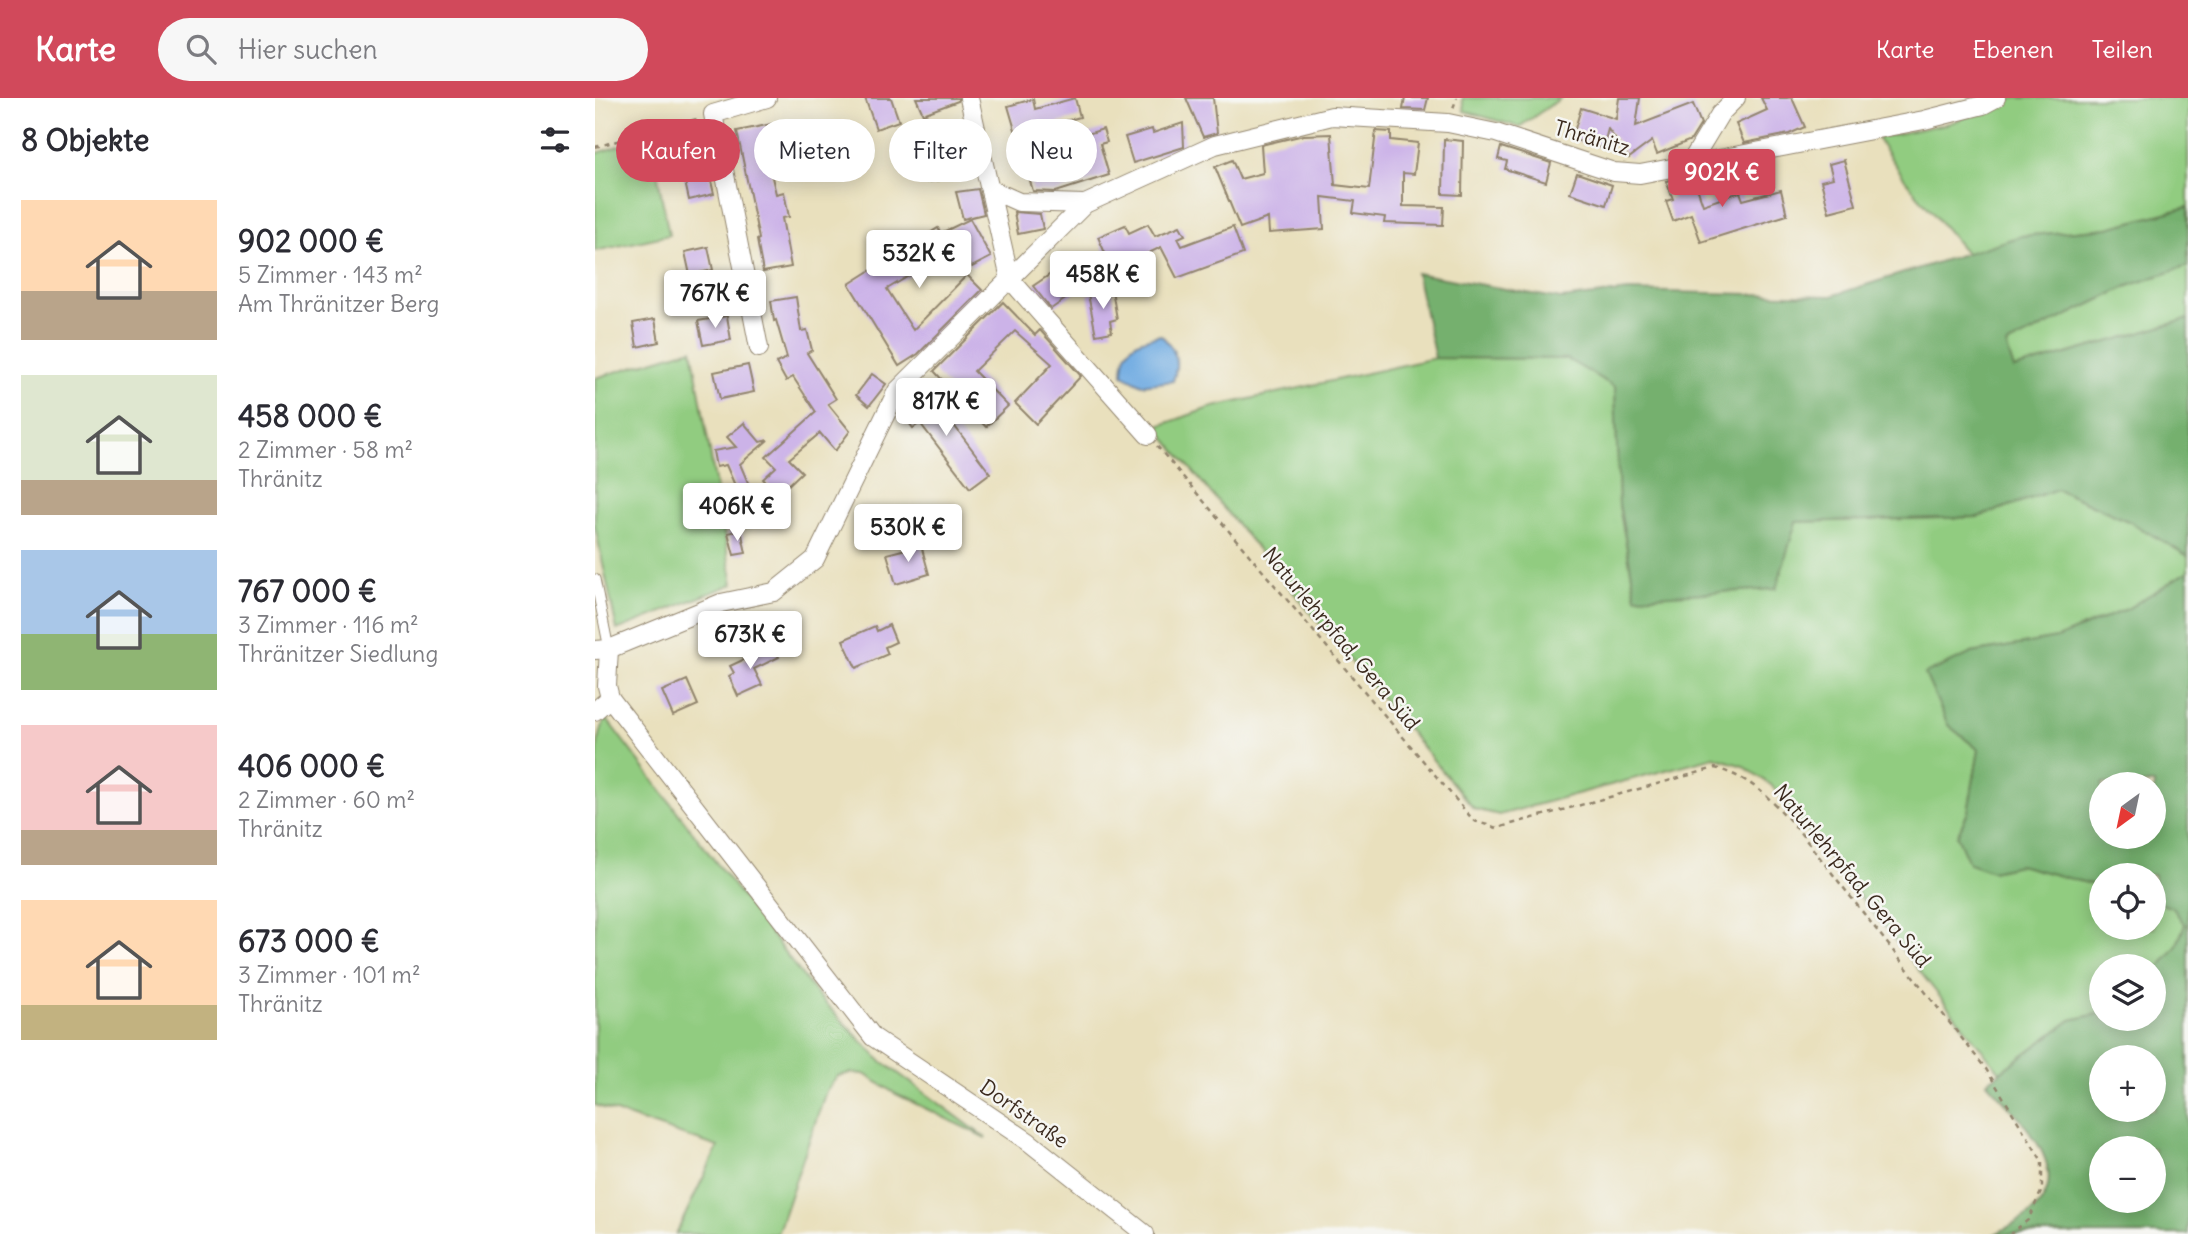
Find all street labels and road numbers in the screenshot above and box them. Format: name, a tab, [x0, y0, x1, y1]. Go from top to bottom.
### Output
street label: Thränitz	[1551, 114, 1633, 161]
street label: Naturlehrpfad, Gera Süd	[1257, 542, 1426, 736]
street label: Naturlehrpfad, Gera Süd	[1768, 779, 1937, 973]
street label: Dorfstraße	[975, 1073, 1074, 1154]

